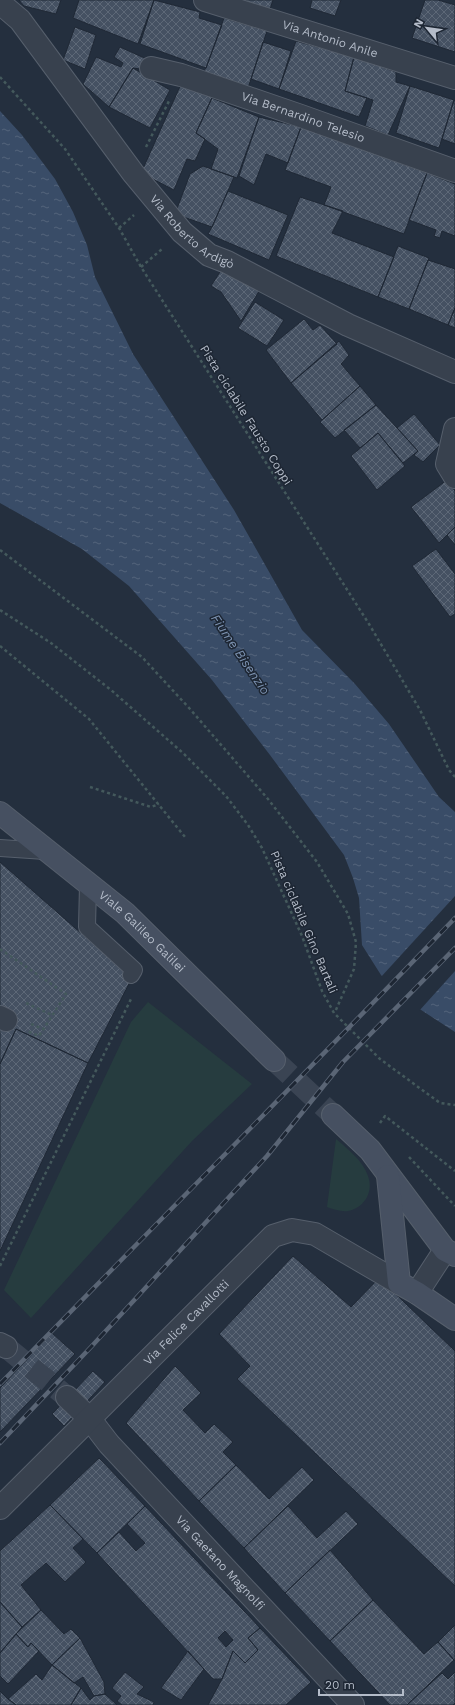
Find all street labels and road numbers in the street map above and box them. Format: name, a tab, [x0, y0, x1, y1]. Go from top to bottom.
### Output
street label: Via Antonio Anile	[281, 18, 380, 61]
street label: Via Bernardino Telesio	[240, 89, 367, 145]
street label: Via Roberto Ardigò	[147, 192, 237, 272]
street label: Pista ciclabile Fausto Coppi	[197, 343, 295, 487]
street label: Pista ciclabile Gino Bartali	[268, 849, 340, 995]
street label: Viale Galileo Galilei	[96, 888, 188, 975]
street label: Via Felice Cavallotti	[141, 1277, 232, 1368]
street label: Via Gaetano Magnolfi	[173, 1513, 268, 1613]

